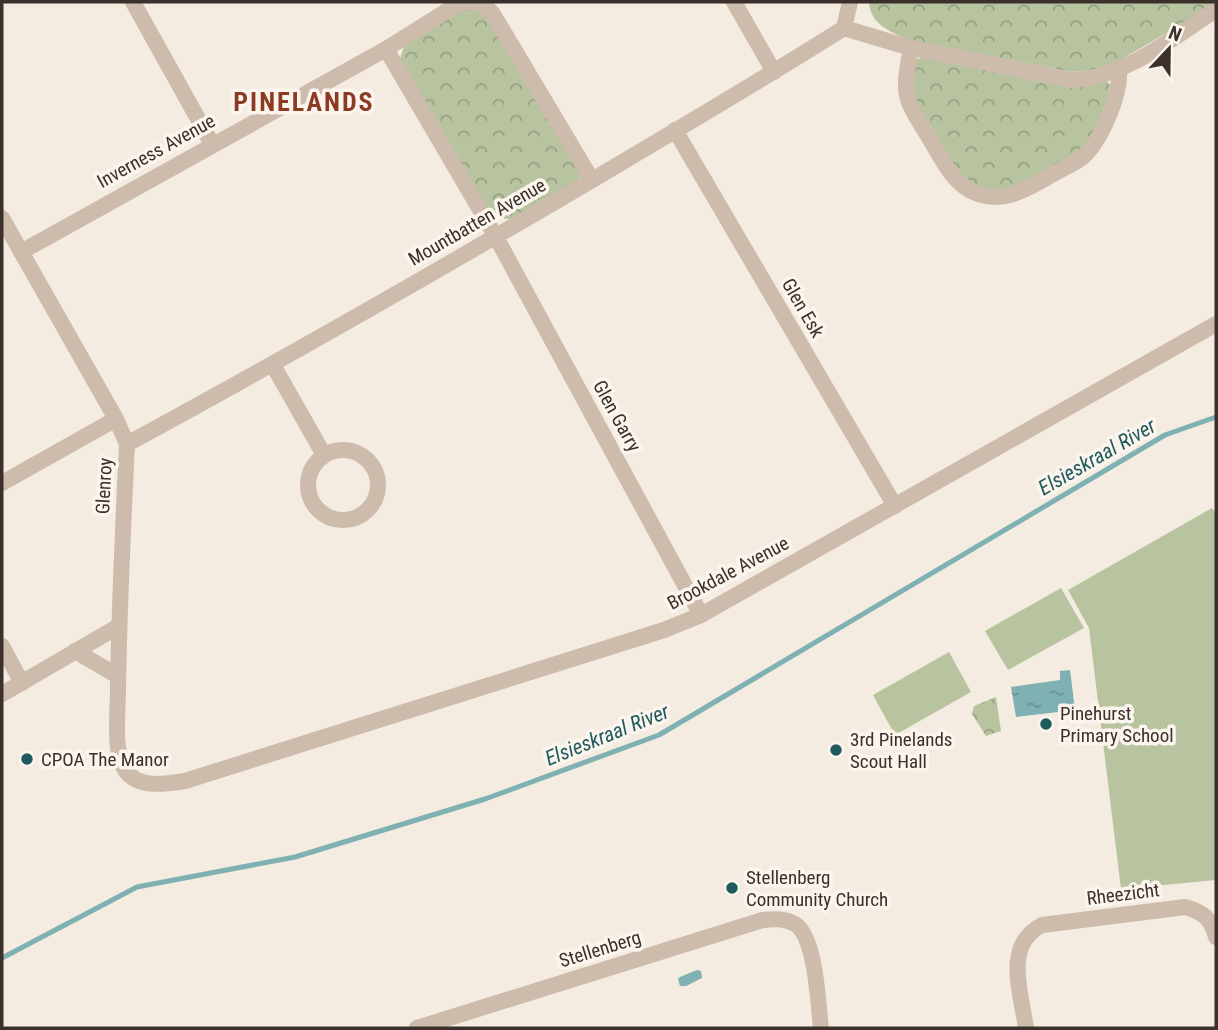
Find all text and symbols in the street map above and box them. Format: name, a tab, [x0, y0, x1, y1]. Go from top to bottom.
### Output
north arrow	[1134, 14, 1204, 84]
text: N	[1165, 21, 1185, 47]
district label: PINELANDS	[233, 87, 375, 117]
street label: Inverness Avenue	[93, 109, 219, 193]
street label: Mountbatten Avenue	[404, 173, 550, 271]
street label: Glen Esk	[777, 274, 829, 342]
street label: Glen Garry	[588, 376, 646, 456]
water label: Elsieskraal River	[1034, 413, 1161, 500]
street label: Glenroy	[91, 457, 117, 515]
street label: Brookdale Avenue	[663, 531, 793, 615]
water label: Elsieskraal River	[542, 699, 673, 771]
place label: Pinehurst Primary School	[1060, 702, 1174, 747]
marker: Pinehurst Primary School	[1038, 716, 1054, 732]
place label: 3rd Pinelands Scout Hall	[850, 728, 953, 773]
marker: 3rd Pinelands Scout Hall	[828, 742, 844, 758]
place label: CPOA The Manor	[41, 748, 169, 771]
marker: CPOA The Manor	[19, 751, 35, 767]
place label: Stellenberg Community Church	[746, 866, 888, 911]
street label: Rheezicht	[1085, 878, 1161, 910]
marker: Stellenberg Community Church	[724, 880, 740, 896]
street label: Stellenberg	[556, 926, 644, 972]

